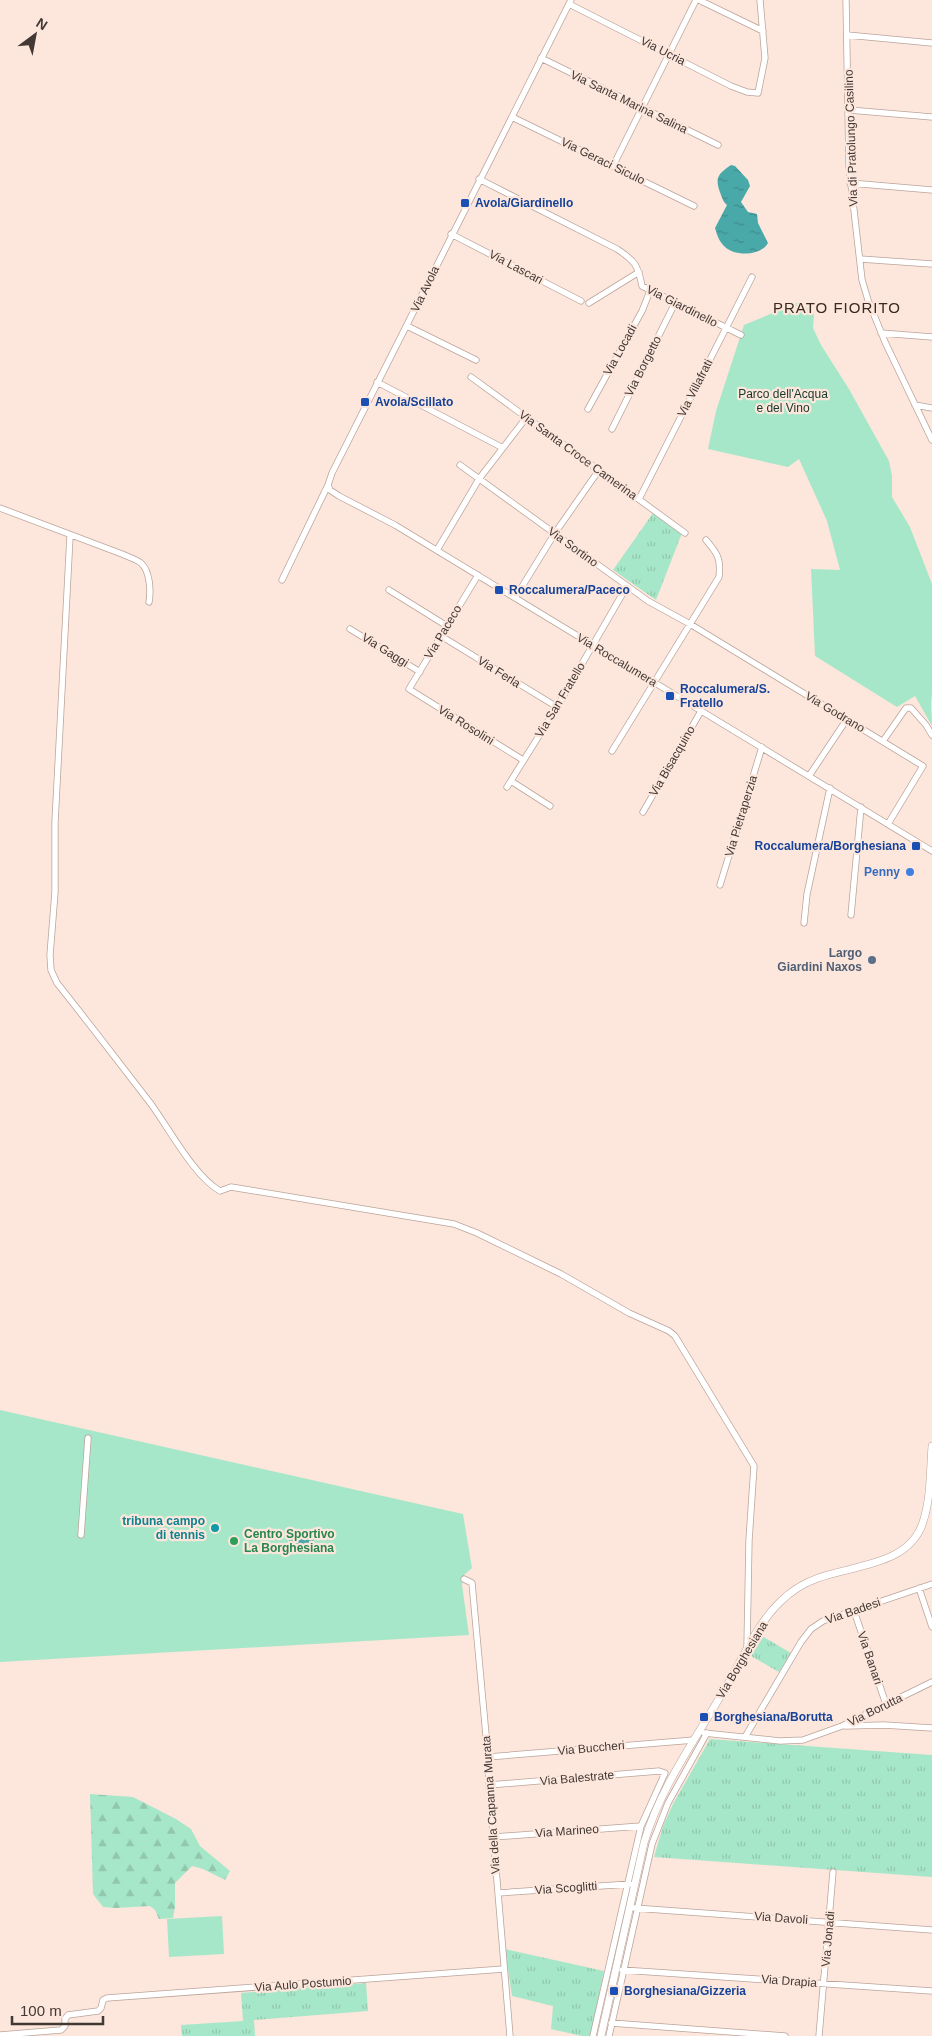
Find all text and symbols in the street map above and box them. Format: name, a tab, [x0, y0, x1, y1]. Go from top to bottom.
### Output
north arrow	[10, 10, 60, 60]
text: N	[33, 15, 50, 33]
street label: Via Ucria	[638, 34, 688, 68]
street label: Via Santa Marina Salina	[568, 68, 690, 137]
street label: Via di Pratolungo Casilino	[842, 69, 860, 207]
street label: Via Geraci Siculo	[559, 135, 648, 188]
place label: Avola/Giardinello	[475, 196, 573, 210]
marker: Avola/Giardinello	[459, 197, 471, 209]
street label: Via Lascari	[487, 247, 545, 287]
street label: Via Avola	[408, 263, 442, 314]
street label: Via Giardinello	[644, 282, 720, 330]
district label: PRATO FIORITO	[773, 299, 901, 316]
street label: Via Locadi	[600, 322, 640, 378]
street label: Via Borgetto	[622, 333, 664, 399]
street label: Via Villafrati	[674, 357, 716, 419]
park label: Parco dell'Acqua e del Vino	[738, 387, 828, 415]
place label: Avola/Scillato	[375, 395, 453, 409]
marker: Avola/Scillato	[359, 396, 371, 408]
street label: Via Santa Croce Camerina	[516, 407, 640, 503]
street label: Via Sortino	[545, 524, 601, 570]
place label: Roccalumera/Paceco	[509, 583, 630, 597]
marker: Roccalumera/Paceco	[493, 584, 505, 596]
street label: Via Paceco	[421, 602, 465, 662]
street label: Via Gaggi	[359, 630, 411, 670]
street label: Via Roccalumera	[574, 631, 660, 690]
street label: Via Ferla	[475, 653, 523, 691]
street label: Via San Fratello	[532, 660, 588, 740]
place label: Roccalumera/S. Fratello	[680, 682, 770, 710]
street label: Via Godrano	[803, 689, 868, 735]
marker: Roccalumera/S. Fratello	[664, 690, 676, 702]
street label: Via Rosolini	[436, 702, 496, 748]
street label: Via Bisacquino	[646, 723, 698, 799]
street label: Via Pietraperzia	[722, 773, 760, 858]
place label: Roccalumera/Borghesiana	[755, 839, 906, 853]
marker: Roccalumera/Borghesiana	[910, 840, 922, 852]
place label: Penny	[864, 865, 900, 879]
marker: Penny	[904, 866, 916, 878]
place label: Largo Giardini Naxos	[777, 946, 862, 974]
marker: Largo Giardini Naxos	[866, 954, 878, 966]
place label: tribuna campo di tennis	[122, 1514, 205, 1542]
marker: tribuna campo di tennis	[209, 1522, 221, 1534]
place label: Centro Sportivo La Borghesiana	[244, 1527, 335, 1555]
marker: Centro Sportivo La Borghesiana	[228, 1535, 240, 1547]
street label: Via Badesi	[824, 1595, 882, 1627]
street label: Via Borghesiana	[713, 1618, 771, 1701]
street label: Via Banari	[854, 1630, 886, 1686]
street label: Via Borutta	[845, 1691, 905, 1729]
place label: Borghesiana/Borutta	[714, 1710, 833, 1724]
marker: Borghesiana/Borutta	[698, 1711, 710, 1723]
street label: Via della Capanna Murata	[479, 1735, 503, 1875]
street label: Via Buccheri	[557, 1738, 625, 1758]
street label: Via Balestrate	[539, 1768, 615, 1788]
street label: Via Marineo	[535, 1822, 600, 1840]
street label: Via Scoglitti	[534, 1879, 598, 1897]
street label: Via Davoli	[754, 1909, 808, 1927]
street label: Via Jonadi	[819, 1911, 837, 1967]
street label: Via Drapia	[761, 1972, 818, 1990]
street label: Via Aulo Postumio	[254, 1974, 352, 1994]
place label: Borghesiana/Gizzeria	[624, 1984, 746, 1998]
marker: Borghesiana/Gizzeria	[608, 1985, 620, 1997]
scale bar	[12, 1994, 104, 2026]
text: 100 m	[20, 2002, 62, 2019]

